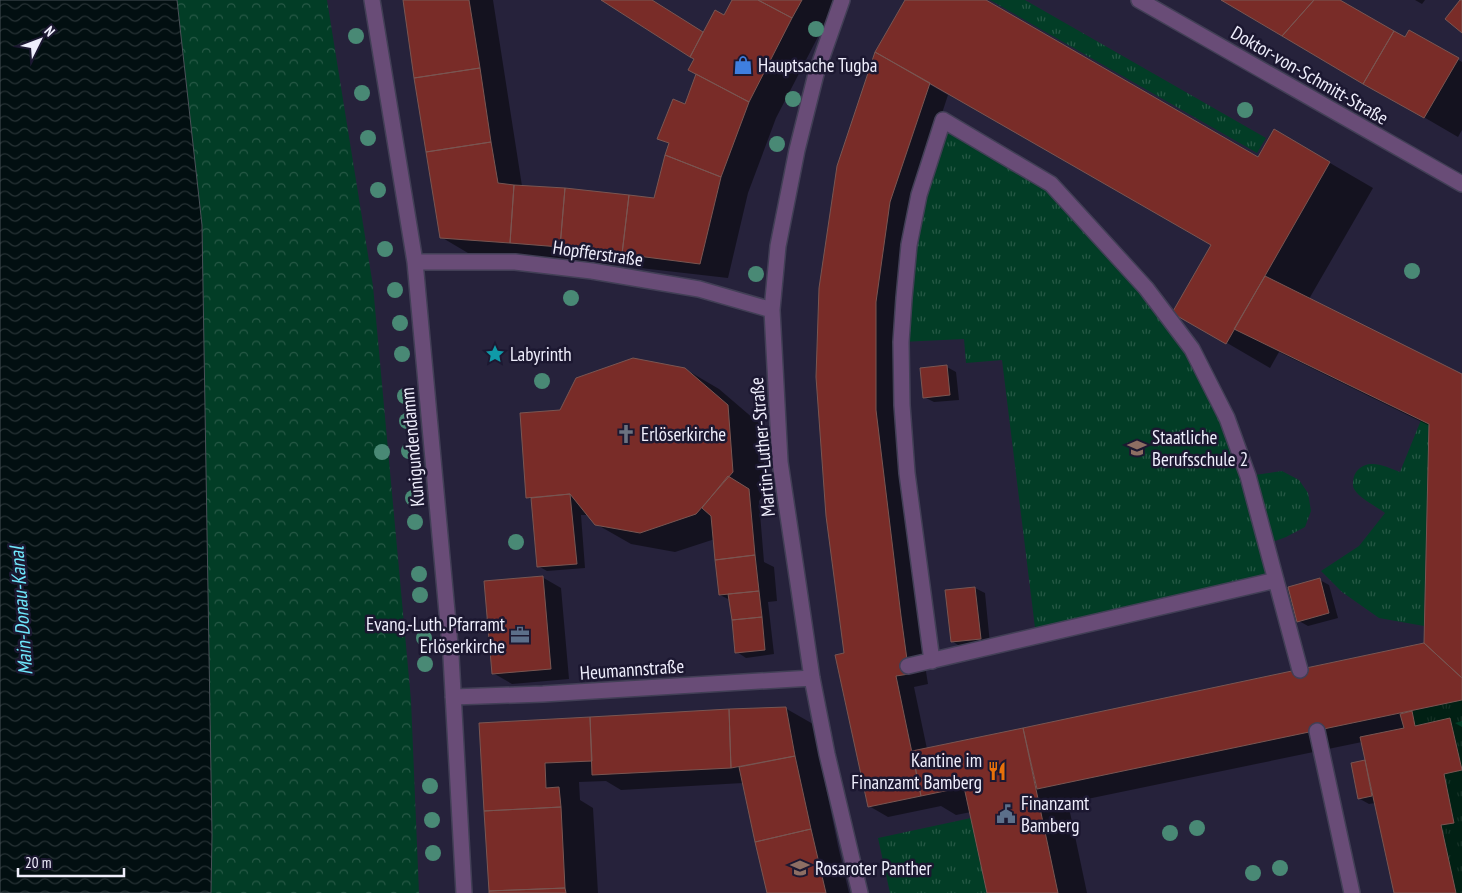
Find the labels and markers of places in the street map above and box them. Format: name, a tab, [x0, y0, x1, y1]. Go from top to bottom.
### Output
place label: Hauptsache Tugba	[758, 53, 877, 77]
shop icon: Hauptsache Tugba	[732, 54, 754, 76]
place label: Labyrinth	[510, 342, 572, 366]
place icon: Labyrinth	[484, 343, 506, 365]
place label: Erlöserkirche	[641, 422, 726, 446]
church icon: Erlöserkirche	[615, 423, 637, 445]
place label: Staatliche Berufsschule 2	[1152, 425, 1248, 471]
school or university icon: Staatliche Berufsschule 2	[1126, 437, 1148, 459]
place label: Evang.-Luth. Pfarramt Erlöserkirche	[366, 612, 506, 658]
office icon: Evang.-Luth. Pfarramt Erlöserkirche	[509, 624, 531, 646]
place label: Kantine im Finanzamt Bamberg	[851, 748, 982, 794]
restaurant icon: Kantine im Finanzamt Bamberg	[986, 760, 1008, 782]
place label: Finanzamt Bamberg	[1021, 791, 1090, 837]
public building icon: Finanzamt Bamberg	[995, 803, 1017, 825]
place label: Rosaroter Panther	[815, 856, 933, 880]
school or university icon: Rosaroter Panther	[789, 857, 811, 879]

